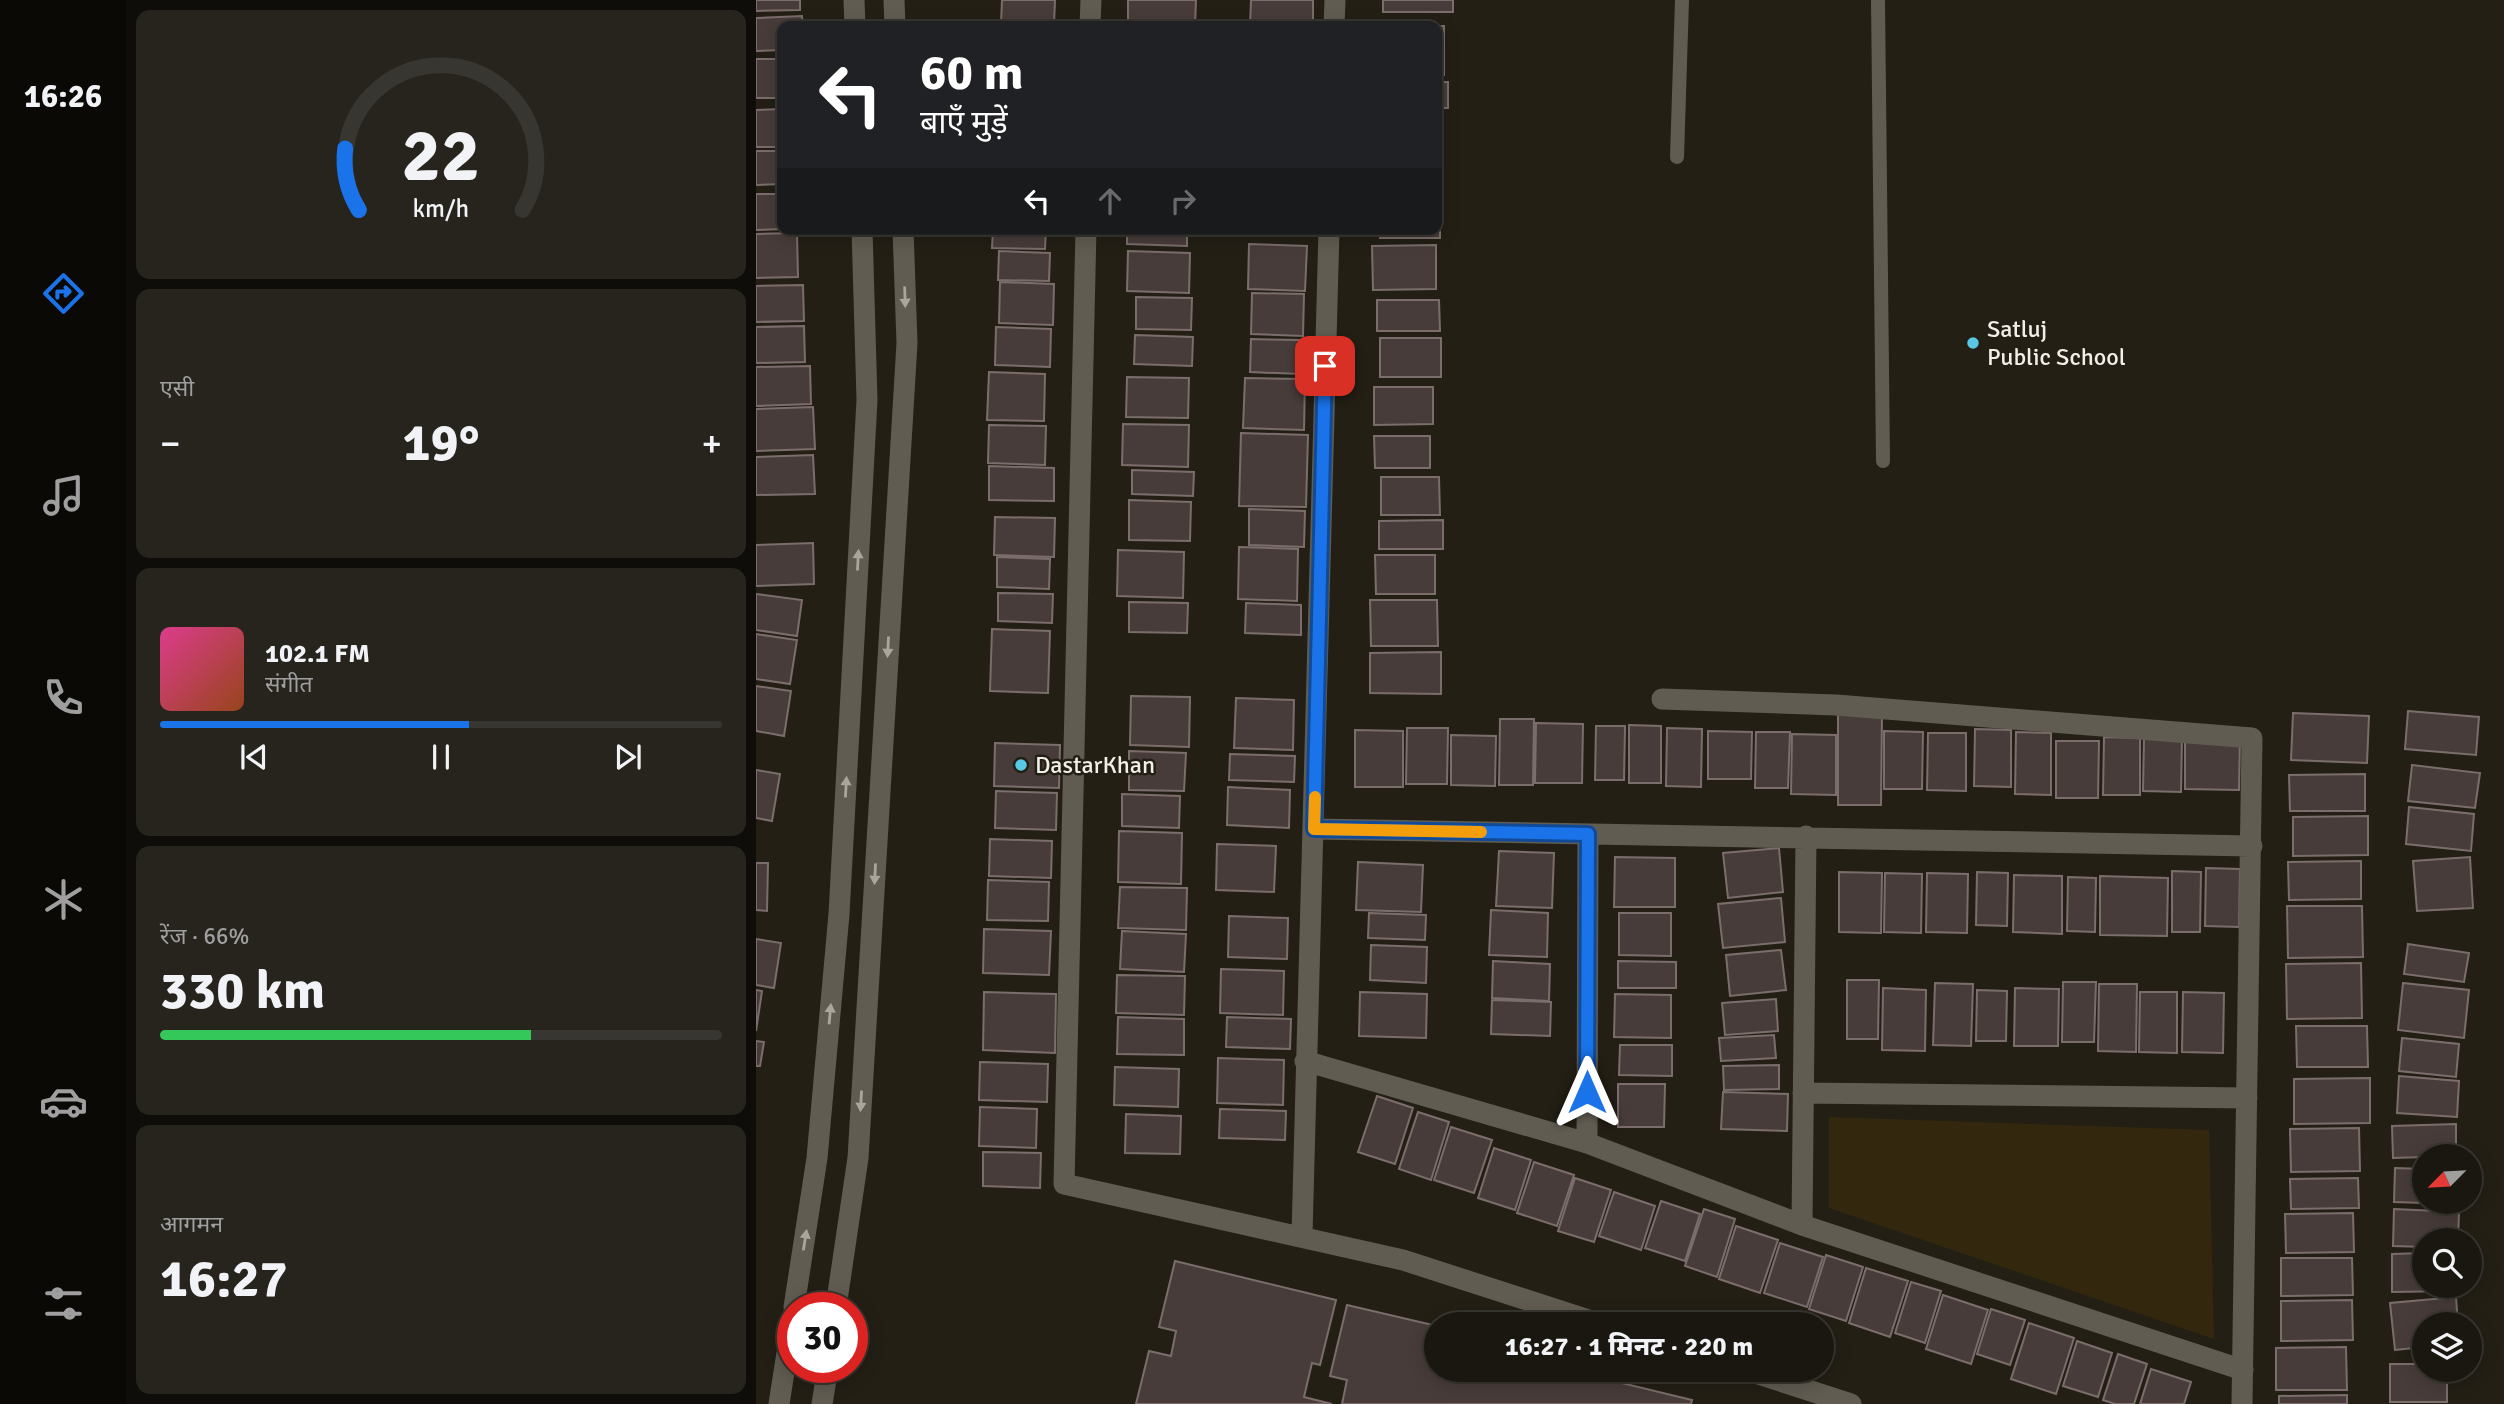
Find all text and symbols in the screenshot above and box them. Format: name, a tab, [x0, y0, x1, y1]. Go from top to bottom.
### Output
text: 60 m	[920, 43, 1023, 103]
icon: left	[805, 49, 896, 140]
text: 16:26	[24, 77, 102, 116]
text: बाएँ मुड़ें	[920, 103, 1008, 142]
text: 22	[402, 113, 480, 202]
icon: left	[1018, 182, 1056, 220]
icon: ahead	[1091, 182, 1129, 220]
icon: right	[1164, 182, 1202, 220]
text: km/h	[413, 193, 469, 224]
icon: directions	[39, 269, 88, 318]
one-way arrow	[899, 287, 910, 309]
place label: Satluj Public School	[1987, 314, 2126, 372]
marker: Satluj Public School	[1965, 335, 1981, 351]
pin	[1295, 336, 1355, 396]
icon: arrive	[1306, 347, 1344, 385]
text: एसी	[160, 374, 194, 403]
text: 19°	[403, 411, 479, 475]
text: −	[160, 420, 181, 467]
text: +	[701, 420, 722, 467]
icon: music	[39, 471, 88, 520]
one-way arrow	[853, 549, 864, 571]
one-way arrow	[883, 636, 894, 658]
text: 102.1 FM	[265, 638, 370, 670]
text: संगीत	[265, 670, 313, 699]
icon: phone	[39, 673, 88, 722]
icon: previous	[235, 738, 273, 776]
icon: pause	[422, 738, 460, 776]
icon: next	[609, 738, 647, 776]
place label: DastarKhan	[1035, 750, 1155, 780]
marker: DastarKhan	[1013, 757, 1029, 773]
one-way arrow	[841, 776, 852, 798]
one-way arrow	[869, 863, 880, 885]
icon: climate	[39, 875, 88, 924]
text: रेंज · 66%	[160, 922, 249, 951]
text: 330 km	[160, 959, 325, 1023]
one-way arrow	[825, 1003, 836, 1025]
position arrow	[1550, 1055, 1624, 1129]
icon: car	[39, 1077, 88, 1126]
one-way arrow	[856, 1090, 867, 1112]
north arrow	[2412, 1144, 2482, 1214]
map controls	[2412, 1144, 2482, 1382]
text: आगमन	[160, 1210, 223, 1239]
button: search	[2412, 1228, 2482, 1298]
one-way arrow	[799, 1229, 810, 1251]
text: 16:27	[160, 1247, 288, 1311]
icon: filters	[39, 1279, 88, 1328]
speed limit sign: 30	[777, 1292, 868, 1383]
button: layers	[2412, 1312, 2482, 1382]
text: 16:27 · 1 मिनट · 220 m	[1505, 1331, 1753, 1363]

